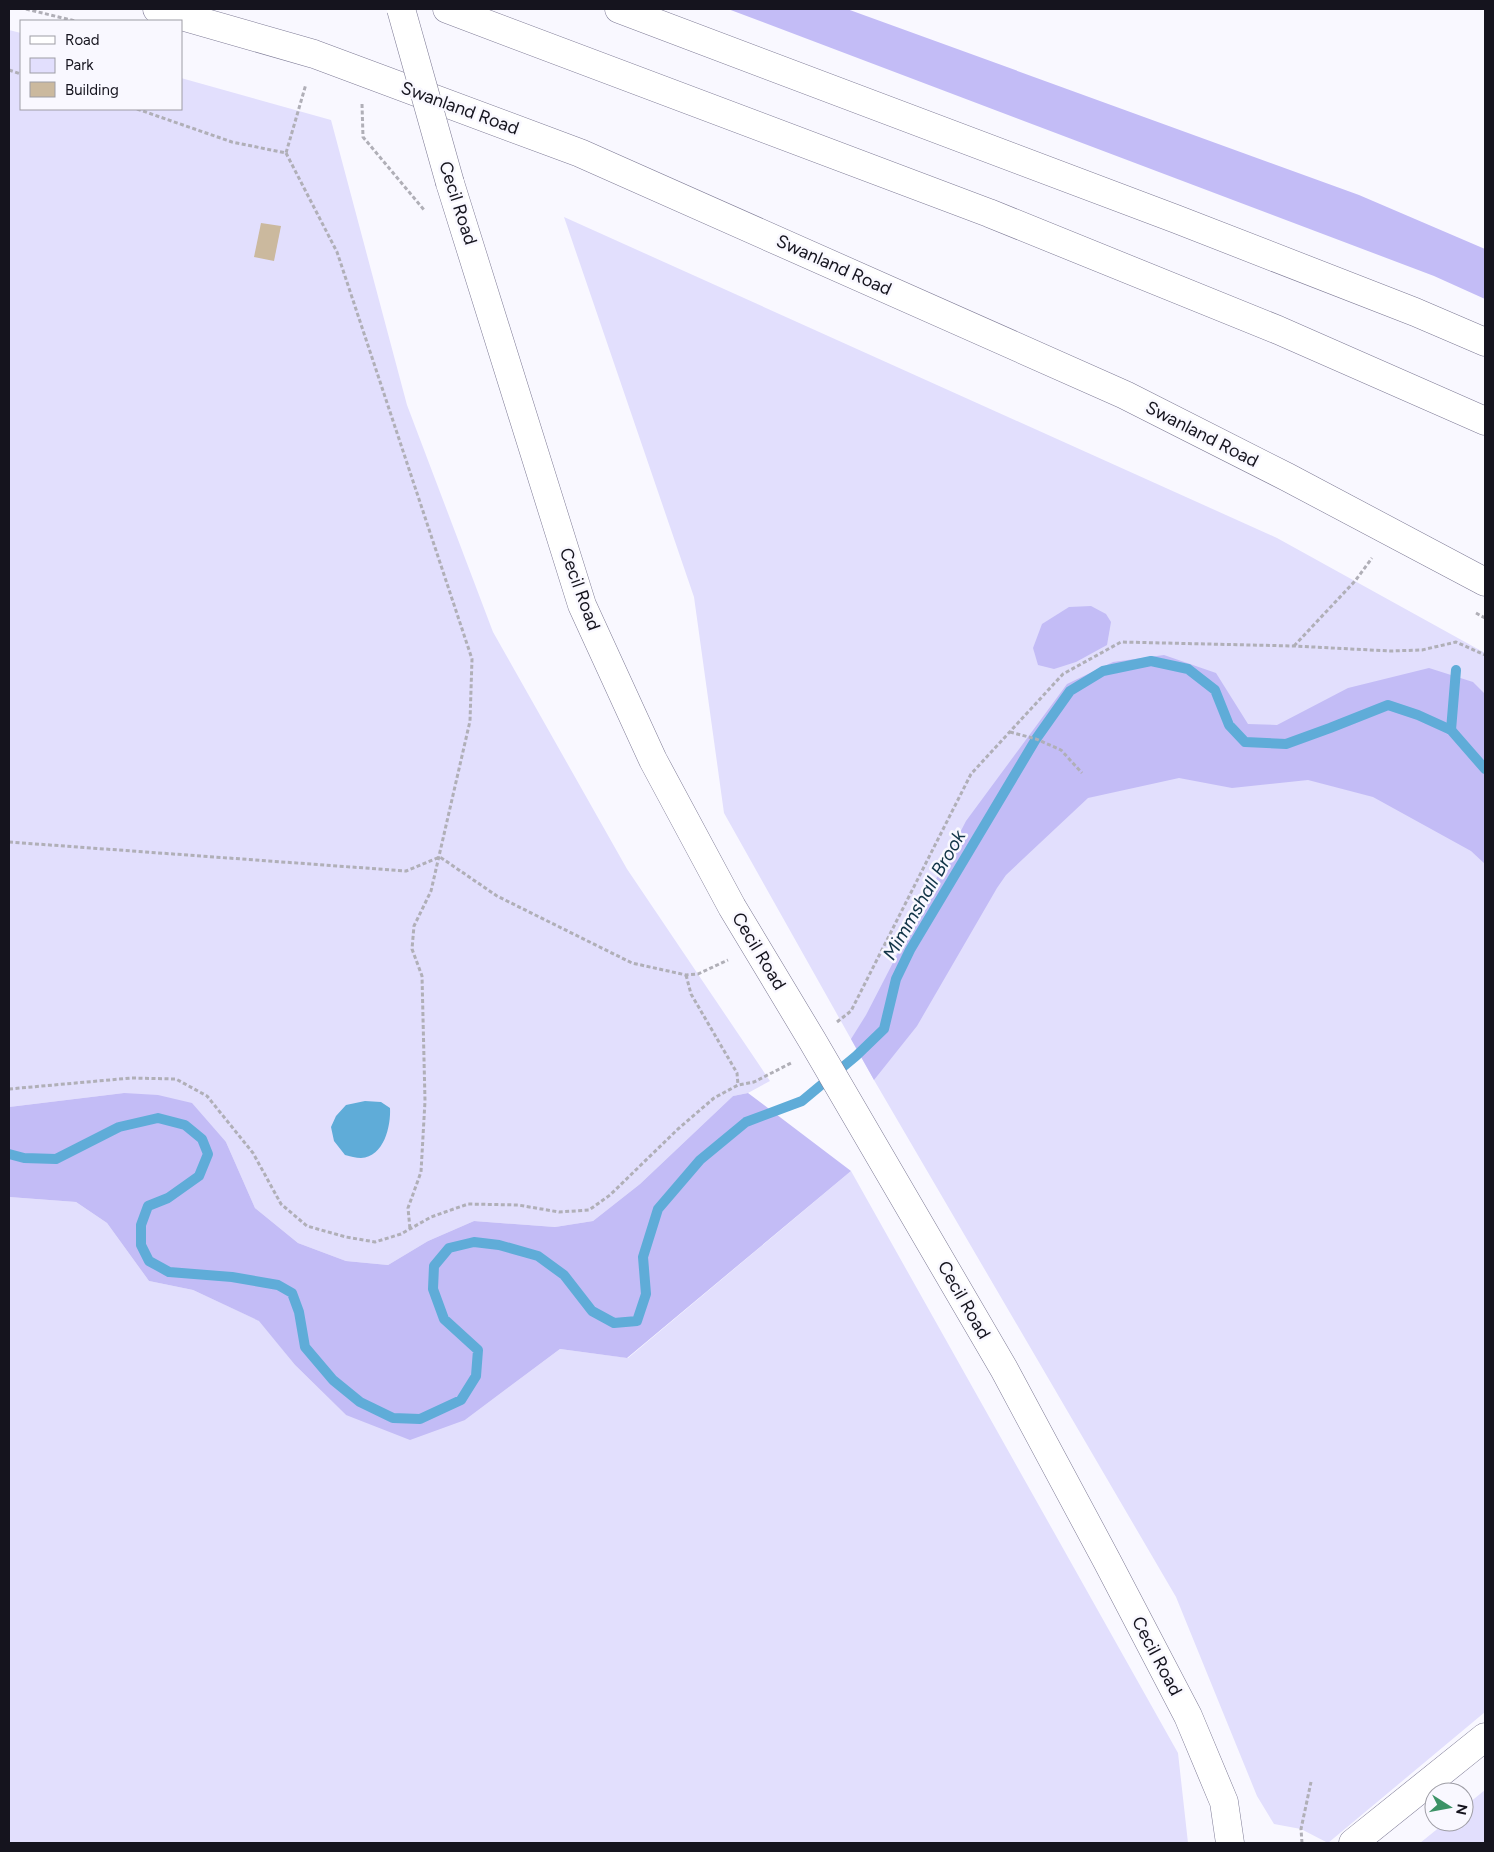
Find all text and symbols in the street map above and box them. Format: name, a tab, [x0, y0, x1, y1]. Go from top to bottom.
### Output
legend	[20, 20, 182, 110]
text: Road	[65, 31, 100, 49]
text: Park	[65, 56, 94, 74]
street label: Swanland Road	[398, 76, 522, 140]
text: Building	[65, 81, 119, 99]
street label: Cecil Road	[434, 158, 482, 248]
street label: Swanland Road	[773, 230, 895, 300]
street label: Swanland Road	[1142, 396, 1262, 472]
street label: Cecil Road	[555, 545, 605, 633]
water label: Mimmshall Brook	[878, 825, 971, 964]
street label: Cecil Road	[727, 908, 791, 994]
street label: Cecil Road	[933, 1257, 995, 1343]
street label: Cecil Road	[1127, 1613, 1187, 1699]
north arrow	[1424, 1782, 1474, 1832]
text: N	[1452, 1802, 1471, 1816]

